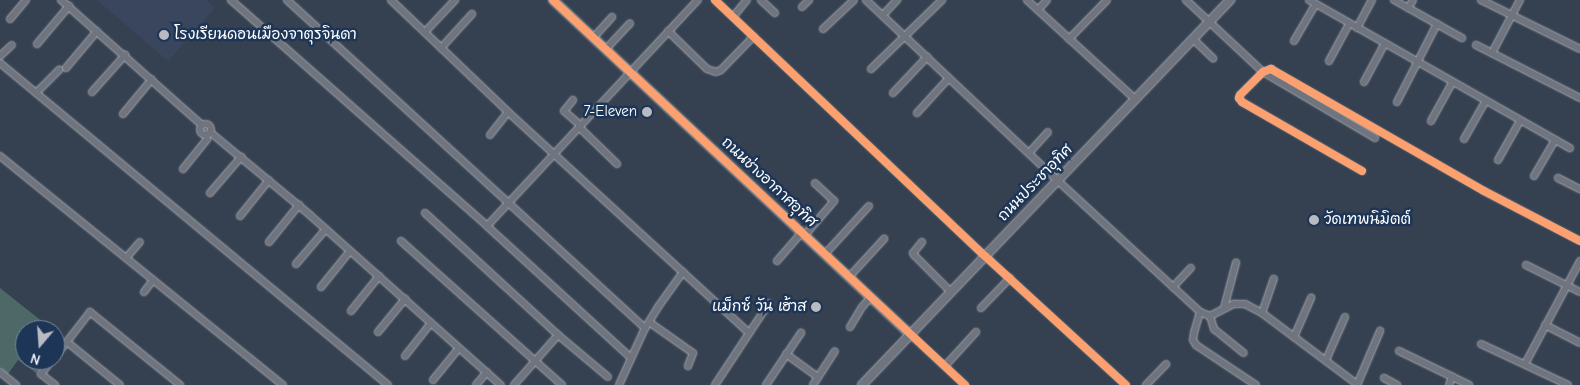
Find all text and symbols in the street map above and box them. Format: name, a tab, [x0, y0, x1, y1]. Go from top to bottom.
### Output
place label: โรงเรียนดอนเมืองจาตุรจินดา	[174, 26, 357, 44]
marker: โรงเรียนดอนเมืองจาตุรจินดา	[158, 29, 170, 41]
place label: 7-Eleven	[583, 103, 637, 121]
marker: 7-Eleven	[641, 106, 653, 118]
street label: ถนนช่างอากาศอุทิศ	[718, 133, 820, 231]
street label: ถนนประชาอุทิศ	[994, 141, 1076, 225]
place label: วัดเทพนิมิตต์	[1324, 211, 1411, 229]
marker: วัดเทพนิมิตต์	[1308, 214, 1320, 226]
place label: แม็กซ์ วัน เฮ้าส	[712, 298, 806, 316]
marker: แม็กซ์ วัน เฮ้าส	[810, 301, 822, 313]
north arrow	[15, 320, 65, 370]
text: N	[29, 349, 42, 368]

